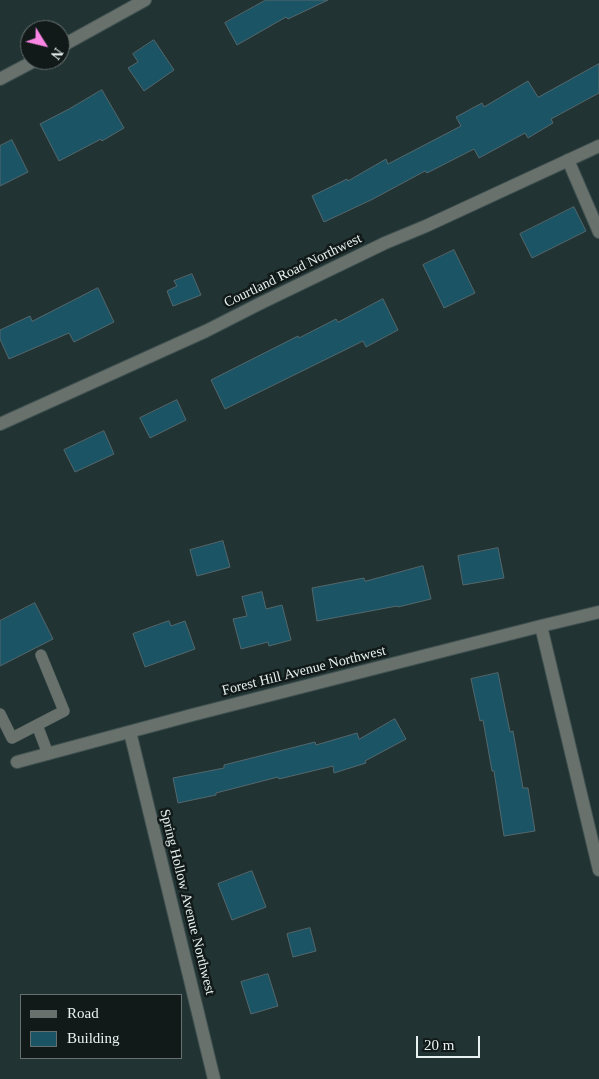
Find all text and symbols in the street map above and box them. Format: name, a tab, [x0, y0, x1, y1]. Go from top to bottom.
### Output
north arrow	[20, 20, 70, 70]
text: N	[48, 45, 66, 62]
street label: Courtland Road Northwest	[222, 230, 364, 312]
street label: Forest Hill Avenue Northwest	[220, 643, 388, 699]
street label: Spring Hollow Avenue Northwest	[156, 807, 218, 997]
legend	[20, 994, 182, 1059]
text: Road	[67, 1005, 99, 1021]
scale bar	[419, 1026, 483, 1058]
text: Building	[67, 1030, 120, 1046]
text: 20 m	[424, 1037, 454, 1053]

